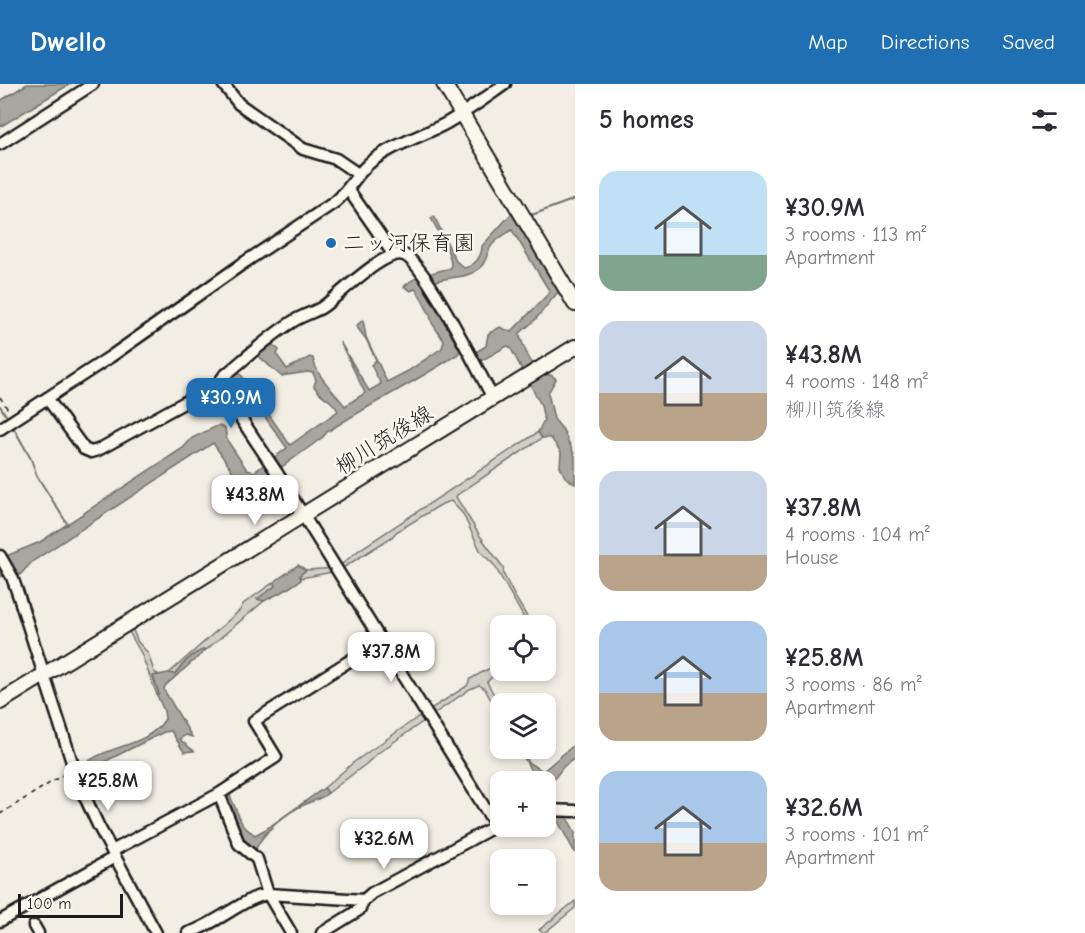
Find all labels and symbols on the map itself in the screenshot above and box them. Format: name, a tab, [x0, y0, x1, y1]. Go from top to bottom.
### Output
place label: 二ッ河保育園	[343, 230, 475, 256]
marker: 二ッ河保育園	[324, 236, 338, 250]
pin: ¥30.9M	[182, 378, 280, 429]
street label: 柳川筑後線	[330, 400, 438, 480]
pin: ¥43.8M	[206, 475, 304, 526]
pin: ¥37.8M	[342, 632, 440, 683]
pin: ¥25.8M	[59, 761, 157, 812]
pin: ¥32.6M	[335, 819, 433, 870]
scale bar	[18, 891, 123, 918]

